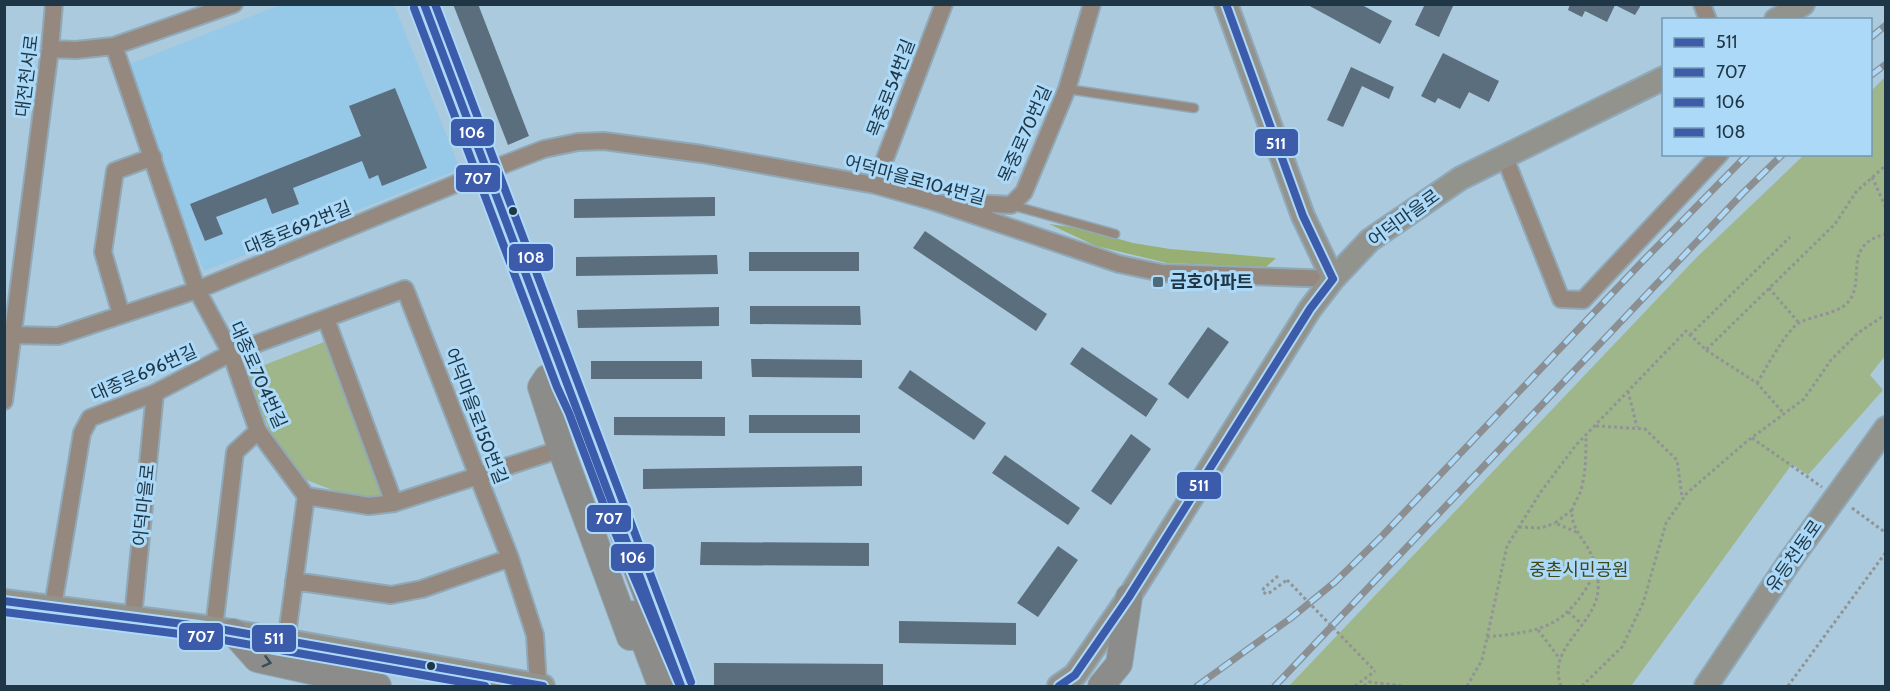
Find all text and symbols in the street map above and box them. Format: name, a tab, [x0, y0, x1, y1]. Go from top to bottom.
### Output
legend	[1662, 18, 1872, 156]
text: 511	[1716, 31, 1737, 53]
street label: 대전천서로	[11, 34, 43, 118]
street label: 목중로54번길	[862, 36, 920, 140]
text: 707	[1716, 61, 1746, 83]
street label: 목중로70번길	[994, 82, 1056, 186]
text: 106	[1716, 91, 1745, 113]
line badge: 106	[450, 118, 495, 147]
text: 108	[1716, 121, 1745, 143]
text: 106	[459, 123, 485, 142]
line badge: 511	[1254, 128, 1299, 157]
text: 511	[1266, 134, 1286, 153]
street label: 어덕마을로104번길	[842, 151, 988, 209]
line badge: 707	[455, 164, 501, 193]
text: 707	[464, 169, 493, 188]
street label: 어덕마을로	[1364, 185, 1444, 251]
street label: 대종로692번길	[242, 197, 354, 259]
unlabelled marker	[507, 205, 519, 217]
line badge: 108	[508, 243, 554, 272]
text: 108	[518, 248, 544, 267]
place label: 금호아파트	[1170, 271, 1253, 293]
marker: 금호아파트	[1151, 275, 1165, 289]
street label: 대종로704번길	[225, 318, 291, 432]
street label: 대종로696번길	[88, 340, 200, 406]
street label: 어덕마을로150번길	[440, 345, 512, 487]
street label: 어덕마을로	[129, 463, 159, 547]
line badge: 511	[1176, 471, 1222, 500]
text: 511	[1189, 476, 1209, 495]
line badge: 707	[586, 504, 632, 533]
text: 707	[595, 509, 624, 528]
street label: 유등천동로	[1761, 516, 1827, 596]
line badge: 106	[610, 543, 655, 572]
text: 106	[620, 548, 646, 567]
park label: 중촌시민공원	[1529, 559, 1629, 581]
line badge: 707	[178, 622, 224, 651]
line badge: 511	[251, 624, 297, 653]
text: 707	[187, 627, 216, 646]
text: 511	[264, 629, 284, 648]
one-way arrow	[262, 654, 272, 667]
unlabelled marker	[425, 660, 437, 672]

